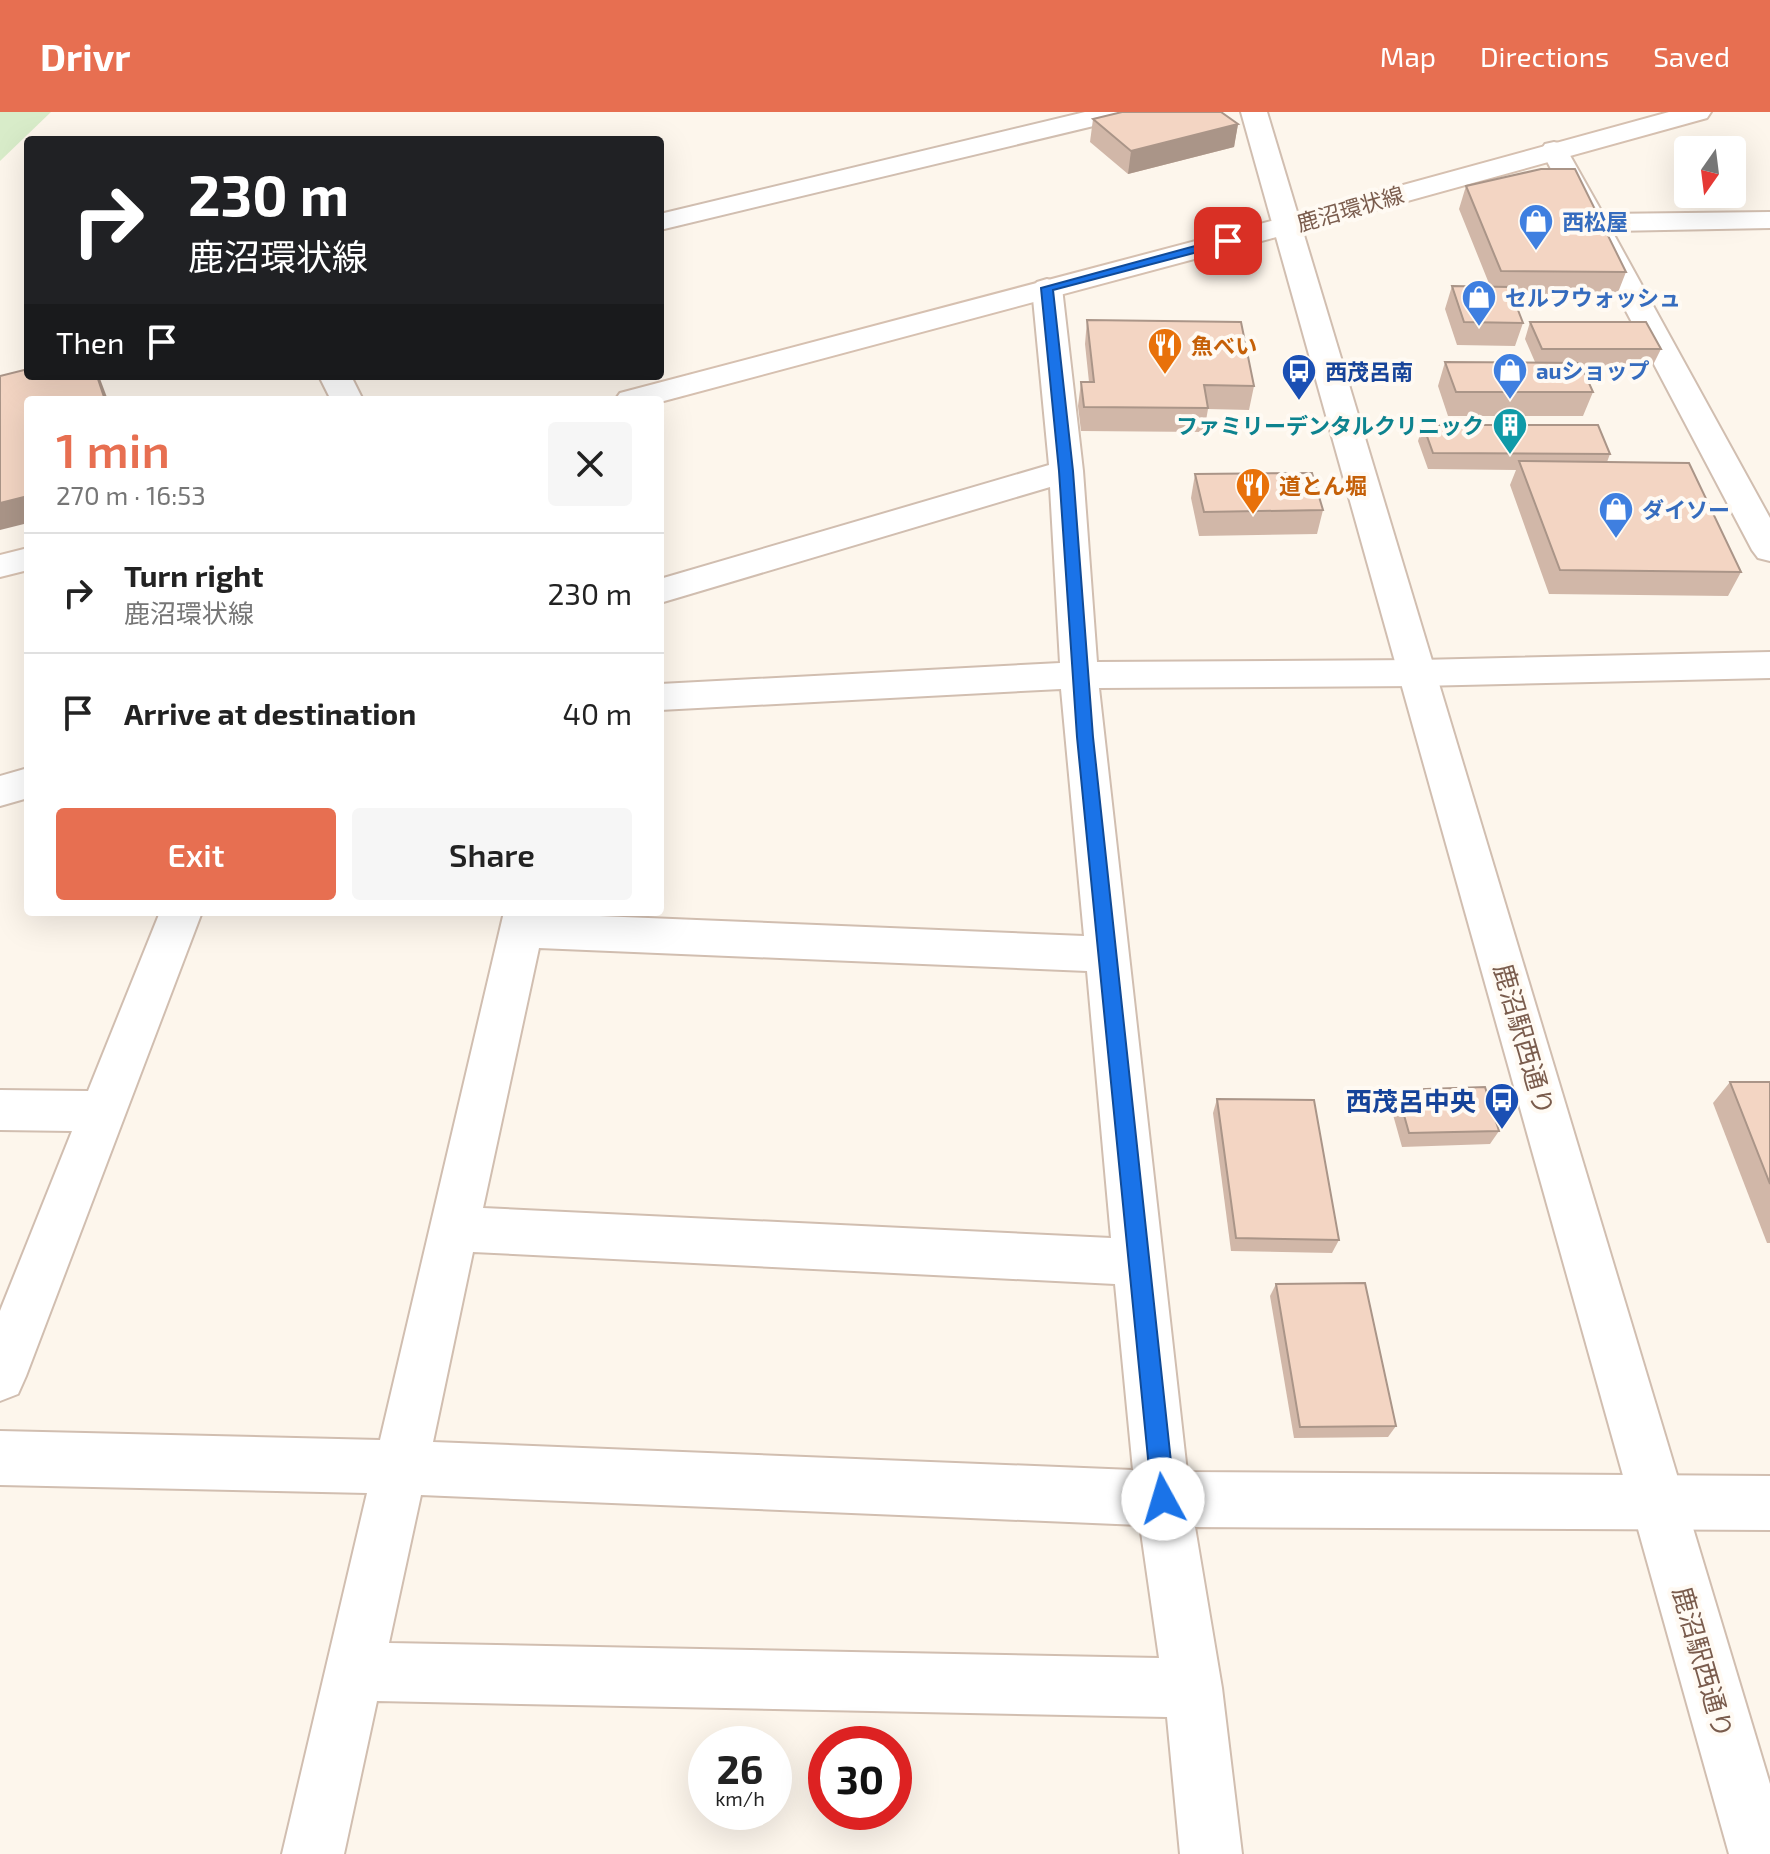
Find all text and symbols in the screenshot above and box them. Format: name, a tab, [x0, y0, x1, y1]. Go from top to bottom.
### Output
text: Drivr	[40, 33, 130, 79]
text: Map	[1380, 39, 1436, 73]
text: Directions	[1480, 39, 1609, 73]
text: Saved	[1653, 39, 1730, 73]
north arrow	[1674, 136, 1746, 208]
map controls	[1674, 136, 1746, 208]
text: 230 m	[188, 160, 349, 227]
icon: right	[56, 168, 160, 272]
street label: 鹿沼環状線	[1294, 180, 1406, 236]
shop icon: 西松屋	[1517, 202, 1555, 252]
pin	[1194, 207, 1262, 275]
place label: 西松屋	[1562, 208, 1628, 234]
icon: arrive	[1206, 219, 1250, 263]
text: 鹿沼環状線	[188, 234, 368, 277]
shop icon: セルフウォッシュ	[1460, 278, 1498, 328]
place label: セルフウォッシュ	[1505, 284, 1681, 310]
icon: arrive	[140, 320, 184, 364]
text: Then	[56, 324, 124, 360]
restaurant icon: 魚べい	[1146, 326, 1184, 376]
place label: 魚べい	[1191, 332, 1257, 358]
shop icon: auショップ	[1491, 351, 1529, 401]
bus stop icon: 西茂呂南	[1280, 352, 1318, 402]
place label: auショップ	[1536, 357, 1650, 383]
place label: 西茂呂南	[1325, 358, 1413, 384]
building icon: ファミリーデンタルクリニック	[1491, 406, 1529, 456]
place label: ファミリーデンタルクリニック	[1176, 412, 1484, 438]
text: 1 min	[56, 420, 170, 478]
button: close	[548, 422, 632, 506]
restaurant icon: 道とん堀	[1234, 466, 1272, 516]
place label: 道とん堀	[1279, 472, 1367, 498]
text: 270 m · 16:53	[56, 479, 206, 510]
shop icon: ダイソー	[1597, 490, 1635, 540]
place label: ダイソー	[1642, 496, 1730, 522]
text: Turn right	[124, 557, 264, 593]
icon: right	[56, 571, 100, 615]
text: 230 m	[547, 575, 632, 611]
text: 鹿沼環状線	[124, 597, 254, 628]
icon: arrive	[56, 691, 100, 735]
text: Arrive at destination	[124, 695, 416, 731]
text: 40 m	[562, 695, 632, 731]
button: Exit	[56, 808, 336, 900]
button: Share	[352, 808, 632, 900]
street label: 鹿沼駅西通り	[1489, 960, 1561, 1118]
bus stop icon: 西茂呂中央	[1483, 1081, 1521, 1131]
place label: 西茂呂中央	[1346, 1085, 1476, 1116]
position arrow	[1121, 1457, 1205, 1541]
street label: 鹿沼駅西通り	[1668, 1583, 1740, 1741]
speed limit sign: 30	[808, 1726, 912, 1830]
text: 26	[717, 1744, 763, 1792]
text: km/h	[715, 1786, 765, 1810]

